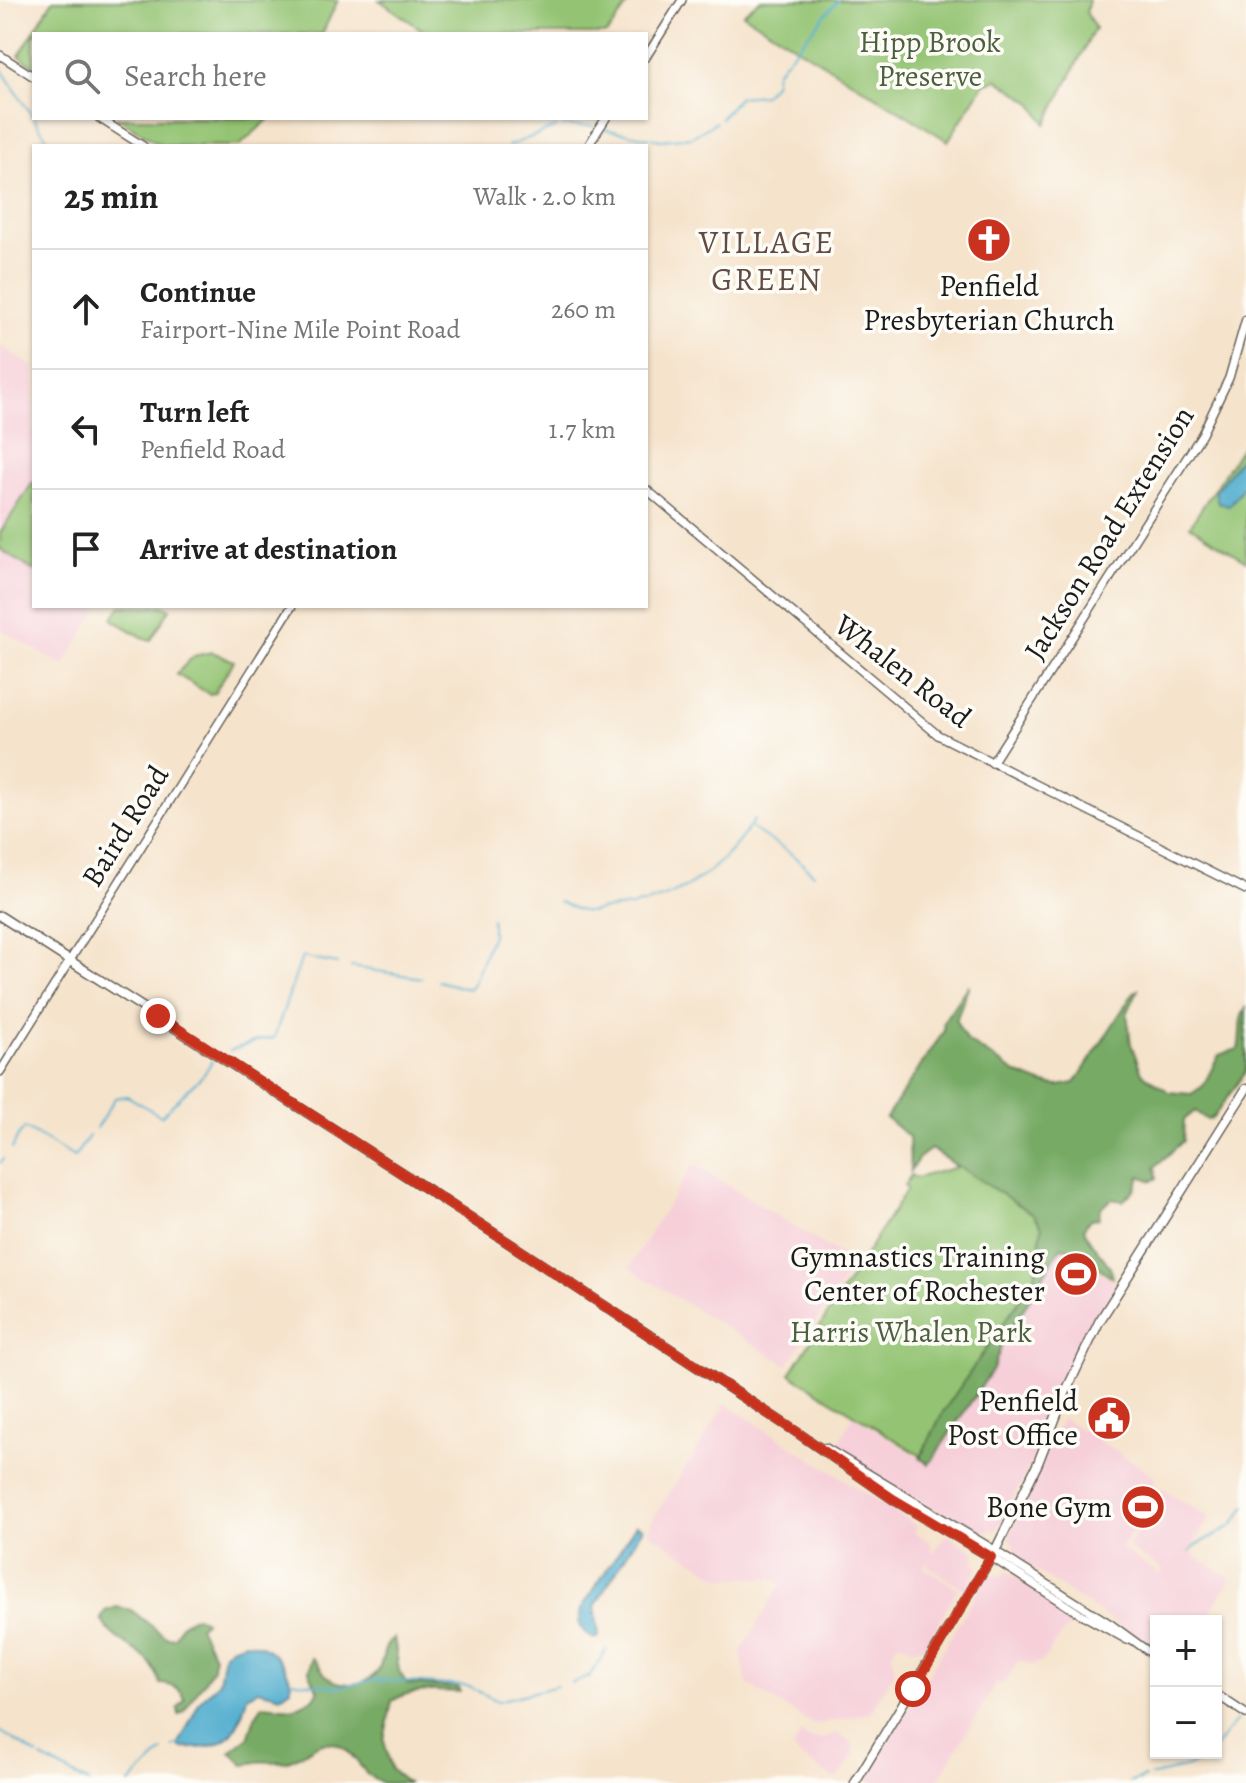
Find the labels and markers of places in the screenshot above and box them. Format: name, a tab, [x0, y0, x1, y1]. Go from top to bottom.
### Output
church icon: Penfield Presbyterian Church	[965, 216, 1013, 264]
place label: Penfield Presbyterian Church	[863, 266, 1115, 340]
place label: Gymnastics Training Center of Rochester	[790, 1237, 1045, 1311]
sports icon: Gymnastics Training Center of Rochester	[1052, 1250, 1100, 1298]
place label: Penfield Post Office	[947, 1381, 1079, 1455]
public building icon: Penfield Post Office	[1085, 1394, 1133, 1442]
sports icon: Bone Gym	[1119, 1483, 1167, 1531]
place label: Bone Gym	[986, 1487, 1112, 1527]

